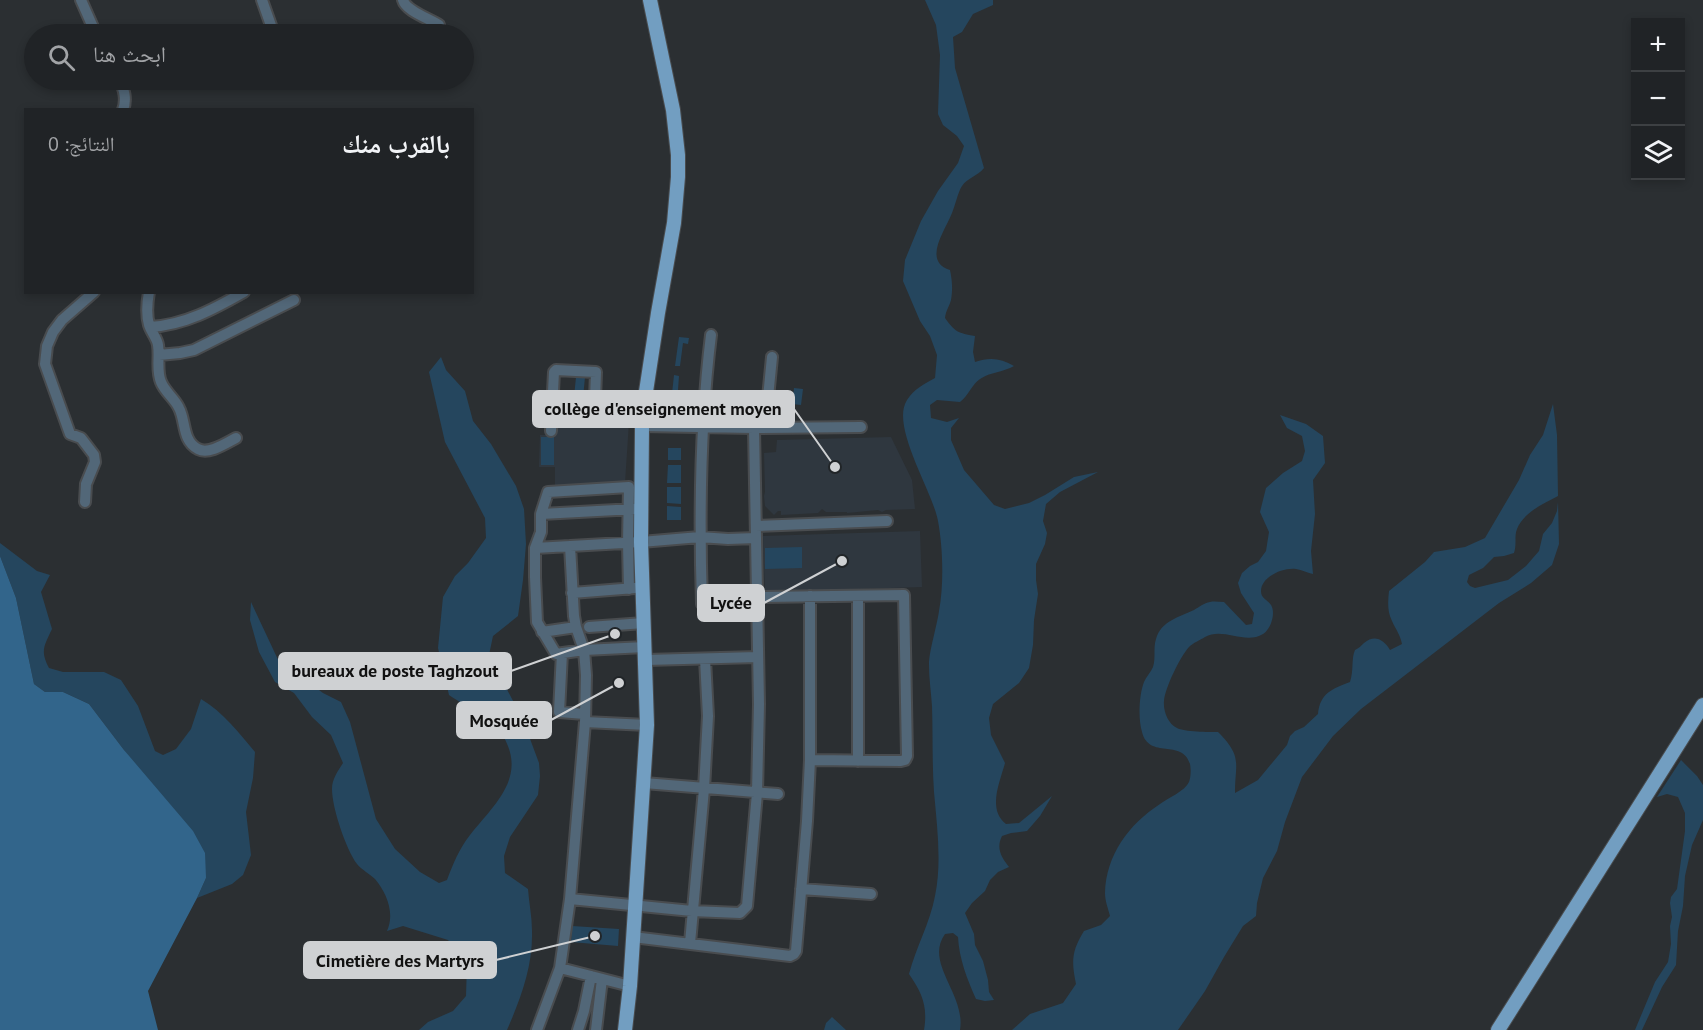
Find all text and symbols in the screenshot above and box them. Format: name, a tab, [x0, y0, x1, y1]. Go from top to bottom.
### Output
map controls	[1631, 18, 1685, 180]
button: +	[1631, 18, 1685, 72]
search box	[24, 24, 474, 90]
text: ابحث هنا	[93, 40, 166, 68]
icon: search	[45, 41, 78, 74]
button: −	[1631, 72, 1685, 126]
button: layers	[1631, 126, 1685, 180]
text: بالقرب منك	[342, 127, 450, 160]
text: النتائج: 0	[48, 131, 115, 157]
callout: collège d'enseignement moyen	[533, 391, 794, 427]
text: collège d'enseignement moyen	[544, 397, 782, 420]
callout: Lycée	[698, 585, 764, 621]
text: Lycée	[710, 591, 752, 614]
callout: bureaux de poste Taghzout	[279, 653, 511, 689]
text: bureaux de poste Taghzout	[292, 659, 499, 682]
callout: Mosquée	[457, 702, 551, 738]
text: Mosquée	[469, 709, 539, 732]
callout: Cimetière des Martyrs	[304, 942, 496, 978]
text: Cimetière des Martyrs	[316, 949, 485, 972]

